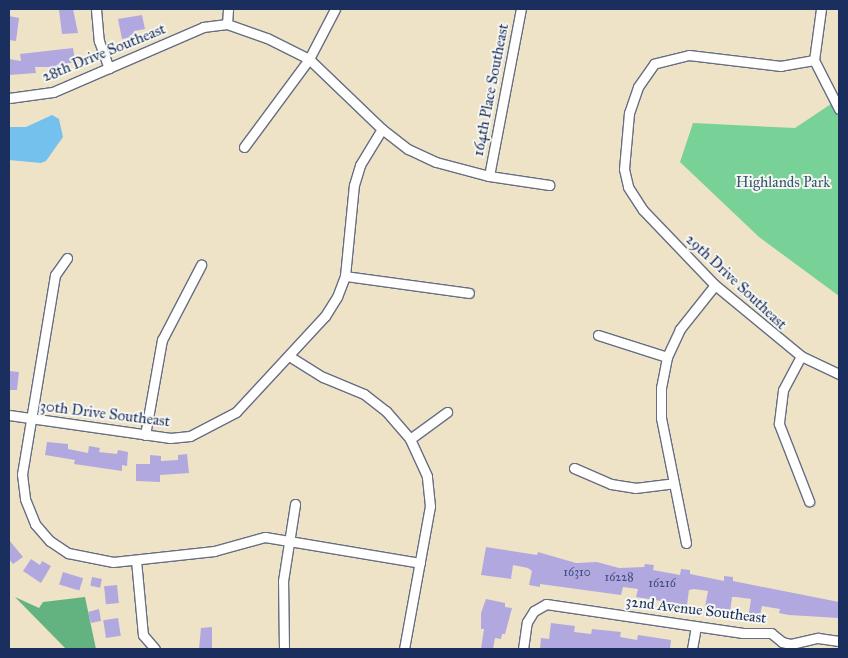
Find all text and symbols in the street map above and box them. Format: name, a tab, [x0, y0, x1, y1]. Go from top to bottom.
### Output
street label: 28th Drive Southeast	[40, 20, 168, 86]
street label: 164th Place Southeast	[469, 22, 513, 158]
park label: Highlands Park	[736, 174, 830, 192]
street label: 29th Drive Southeast	[682, 231, 790, 333]
street label: 30th Drive Southeast	[39, 397, 171, 431]
house number: 16310	[563, 566, 591, 580]
house number: 16228	[604, 571, 634, 585]
house number: 16216	[648, 577, 676, 591]
street label: 32nd Avenue Southeast	[625, 592, 767, 628]

